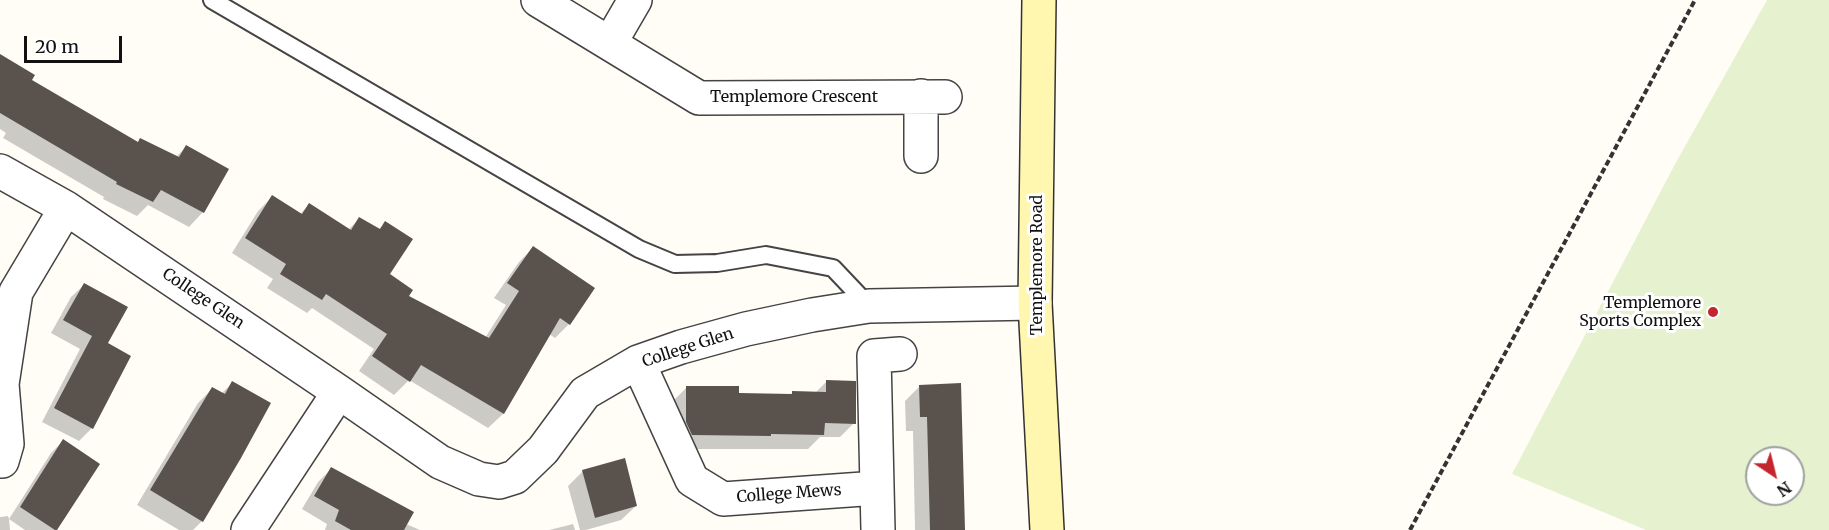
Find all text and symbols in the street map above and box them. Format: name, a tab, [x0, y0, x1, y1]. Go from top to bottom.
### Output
scale bar	[27, 24, 124, 62]
text: 20 m	[35, 35, 79, 58]
street label: Templemore Crescent	[710, 87, 878, 107]
street label: Templemore Road	[1027, 195, 1047, 335]
street label: College Glen	[158, 265, 248, 333]
place label: Templemore Sports Complex	[1579, 293, 1701, 331]
marker: Templemore Sports Complex	[1706, 305, 1720, 319]
street label: College Glen	[640, 324, 736, 372]
north arrow	[1745, 446, 1805, 506]
text: N	[1773, 477, 1795, 501]
street label: College Mews	[736, 481, 842, 507]

